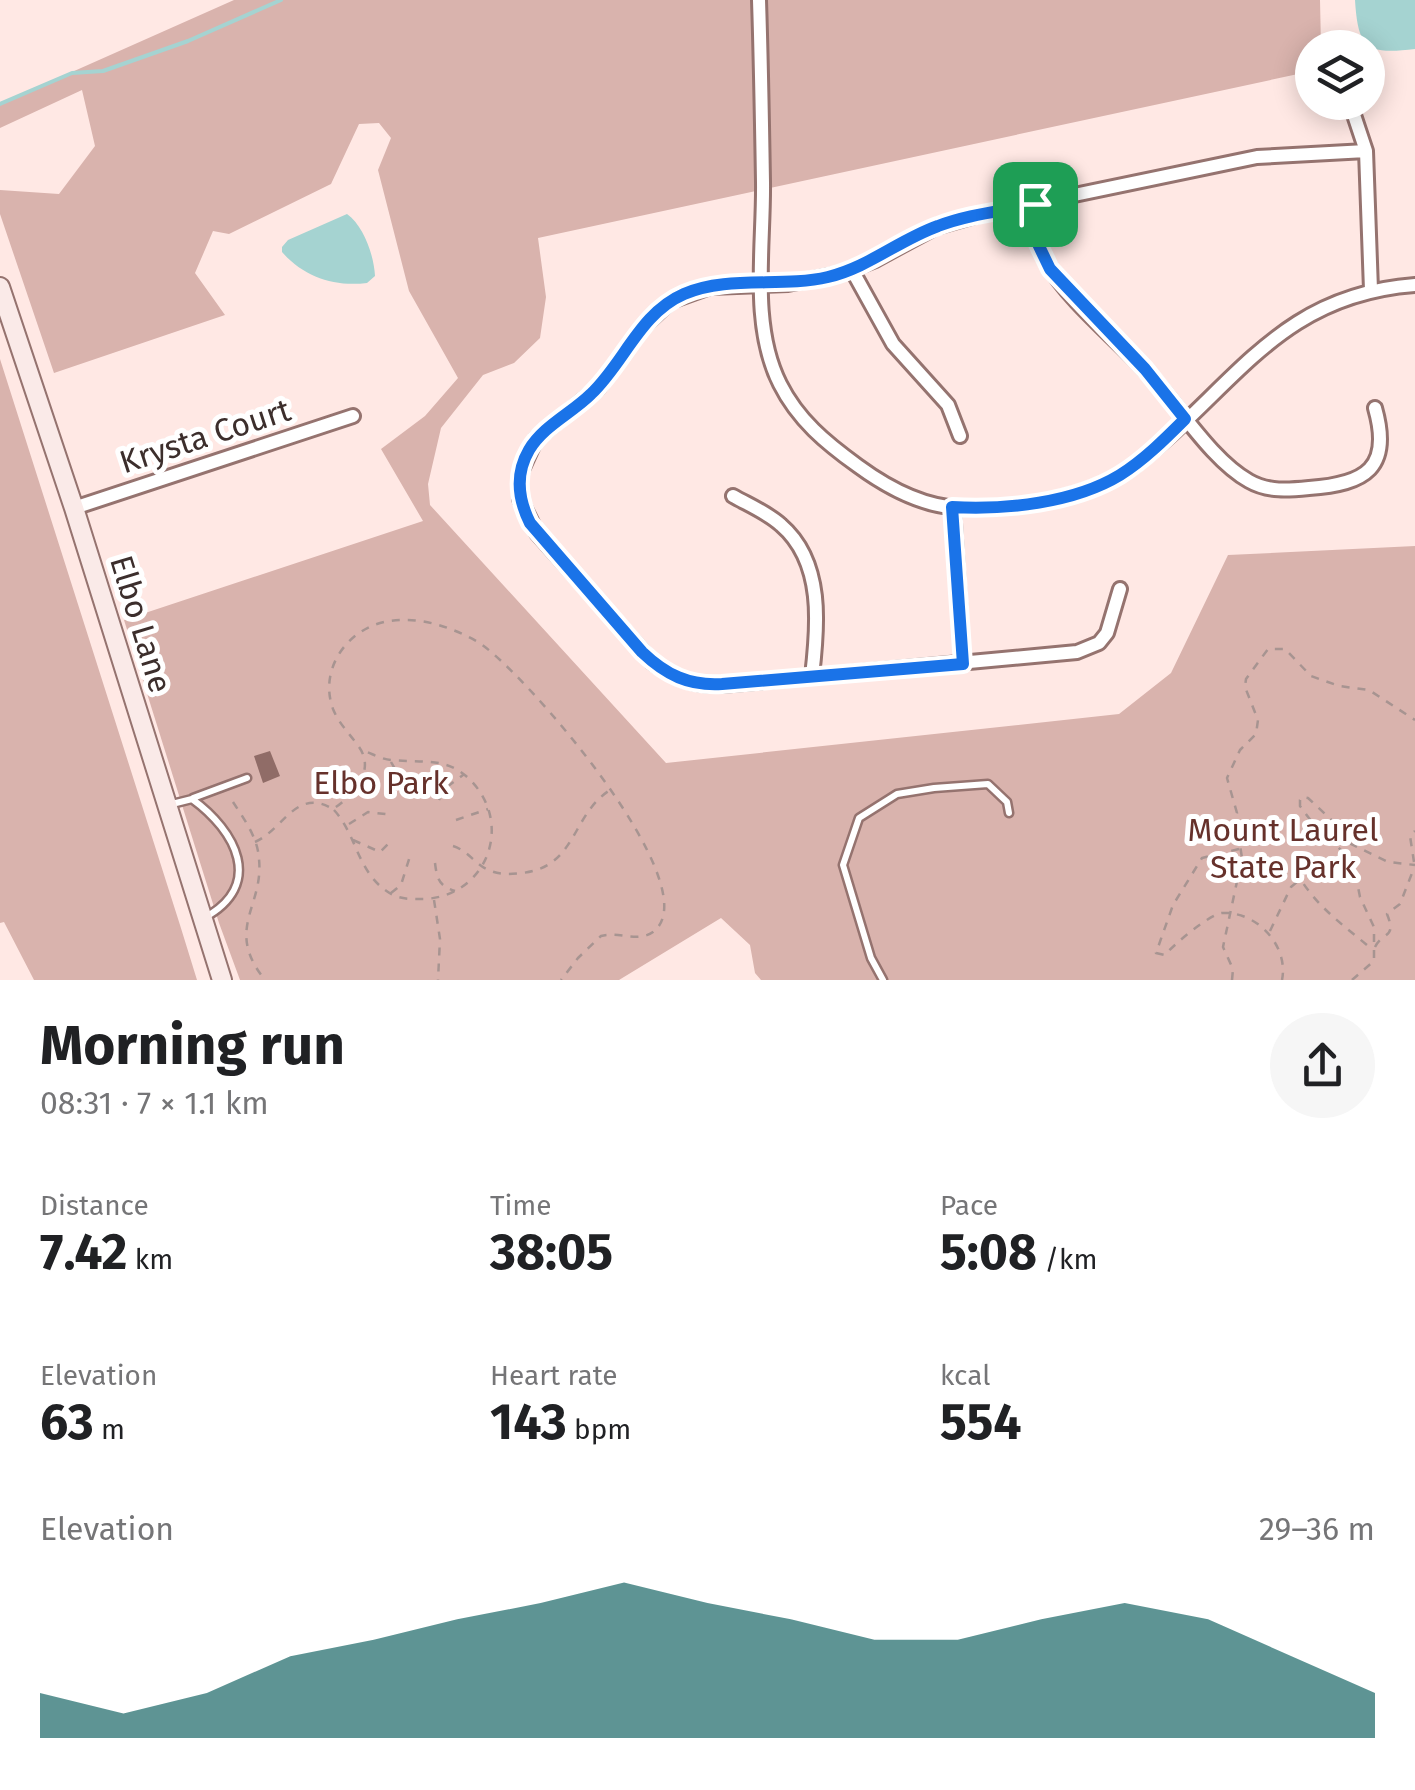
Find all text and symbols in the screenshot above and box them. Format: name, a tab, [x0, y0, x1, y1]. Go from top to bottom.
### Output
map controls	[1295, 30, 1385, 120]
button: layers	[1295, 30, 1385, 120]
pin	[993, 162, 1078, 247]
icon: arrive	[1008, 177, 1063, 232]
street label: Krysta Court	[115, 390, 296, 481]
street label: Elbo Lane	[102, 551, 180, 697]
park label: Elbo Park	[313, 764, 449, 802]
park label: Mount Laurel State Park	[1188, 811, 1378, 886]
text: Morning run	[40, 1013, 345, 1079]
button: share	[1270, 1013, 1375, 1118]
text: 08:31 · 7 × 1.1 km	[40, 1084, 269, 1122]
text: Distance	[40, 1189, 149, 1222]
text: Time	[490, 1189, 552, 1222]
text: Pace	[940, 1189, 998, 1222]
text: 7.42	[40, 1222, 127, 1282]
text: 38:05	[490, 1222, 613, 1282]
text: 5:08	[940, 1222, 1037, 1282]
text: km	[127, 1243, 173, 1276]
text: /km	[1037, 1243, 1097, 1276]
text: Elevation	[40, 1359, 157, 1392]
text: Heart rate	[490, 1359, 618, 1392]
text: kcal	[940, 1359, 990, 1392]
text: 63	[40, 1392, 94, 1452]
text: 143	[490, 1392, 567, 1452]
text: 554	[940, 1392, 1022, 1452]
text: m	[94, 1413, 125, 1446]
text: bpm	[567, 1413, 631, 1446]
text: Elevation	[40, 1510, 174, 1548]
text: 29–36 m	[1259, 1510, 1375, 1548]

